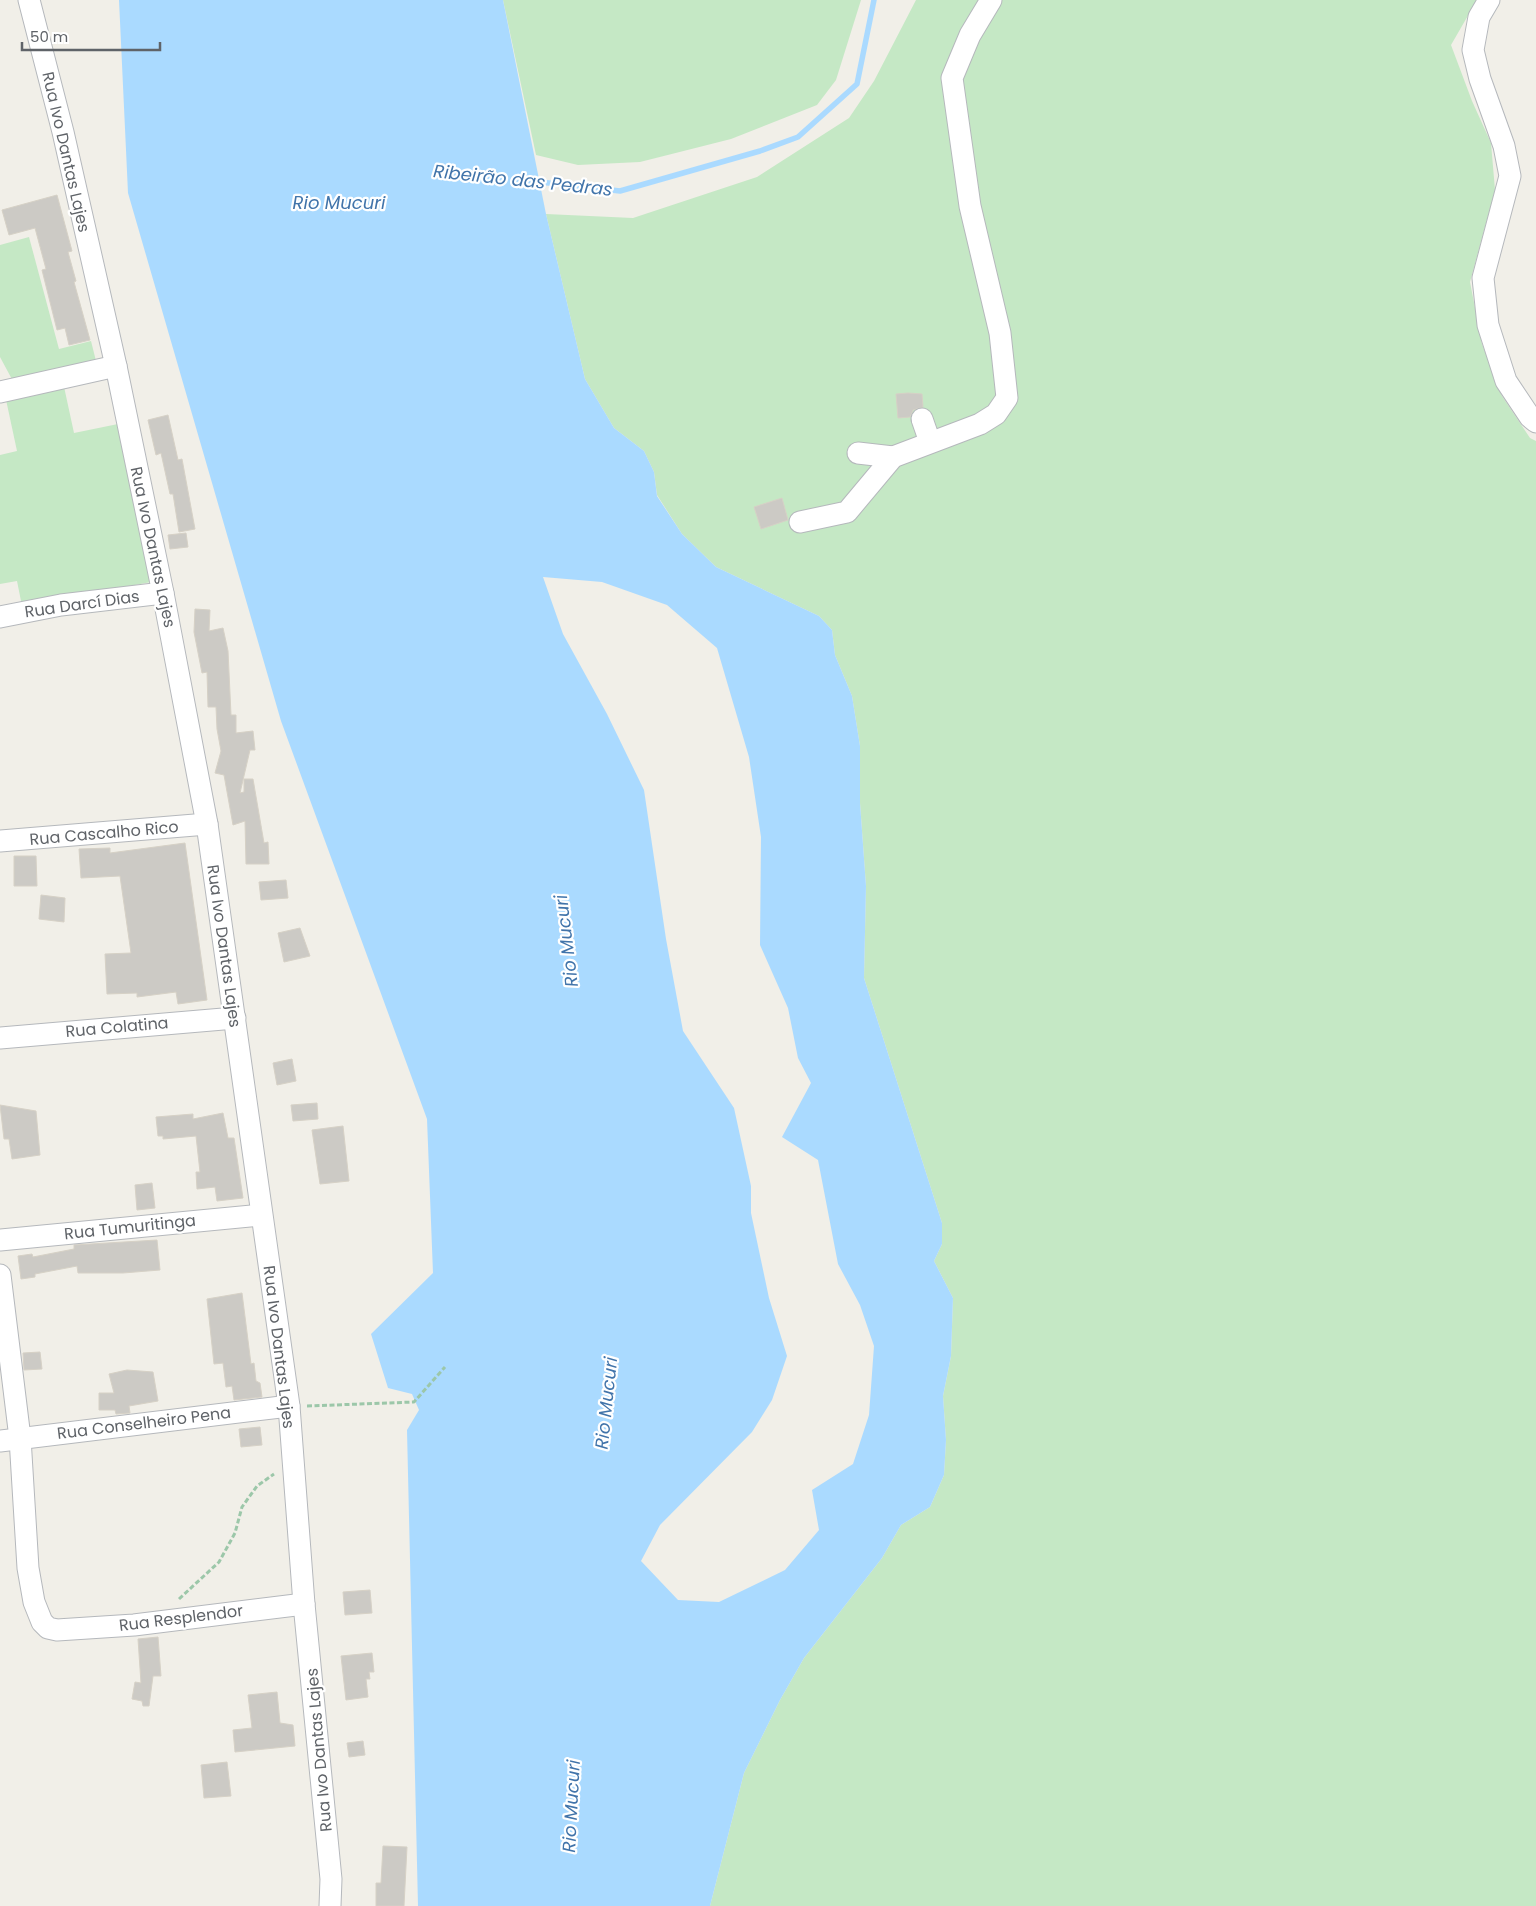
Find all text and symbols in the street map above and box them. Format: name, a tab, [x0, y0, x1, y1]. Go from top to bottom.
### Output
scale bar	[22, 20, 160, 52]
text: 50 m	[30, 26, 68, 47]
street label: Rua Ivo Dantas Lajes	[36, 69, 96, 235]
water label: Ribeirão das Pedras	[432, 158, 614, 202]
water label: Rio Mucuri	[293, 190, 386, 215]
street label: Rua Ivo Dantas Lajes	[125, 464, 181, 630]
street label: Rua Darcí Dias	[23, 585, 141, 623]
street label: Rua Cascalho Rico	[29, 815, 179, 851]
street label: Rua Ivo Dantas Lajes	[201, 863, 247, 1029]
water label: Rio Mucuri	[548, 893, 584, 989]
street label: Rua Colatina	[65, 1011, 169, 1043]
street label: Rua Tumuritinga	[63, 1209, 197, 1245]
street label: Rua Ivo Dantas Lajes	[258, 1264, 300, 1430]
water label: Rio Mucuri	[589, 1355, 623, 1450]
street label: Rua Conselheiro Pena	[56, 1401, 232, 1445]
street label: Rua Resplendor	[118, 1599, 244, 1637]
street label: Rua Ivo Dantas Lajes	[300, 1667, 338, 1833]
water label: Rio Mucuri	[556, 1758, 586, 1853]

